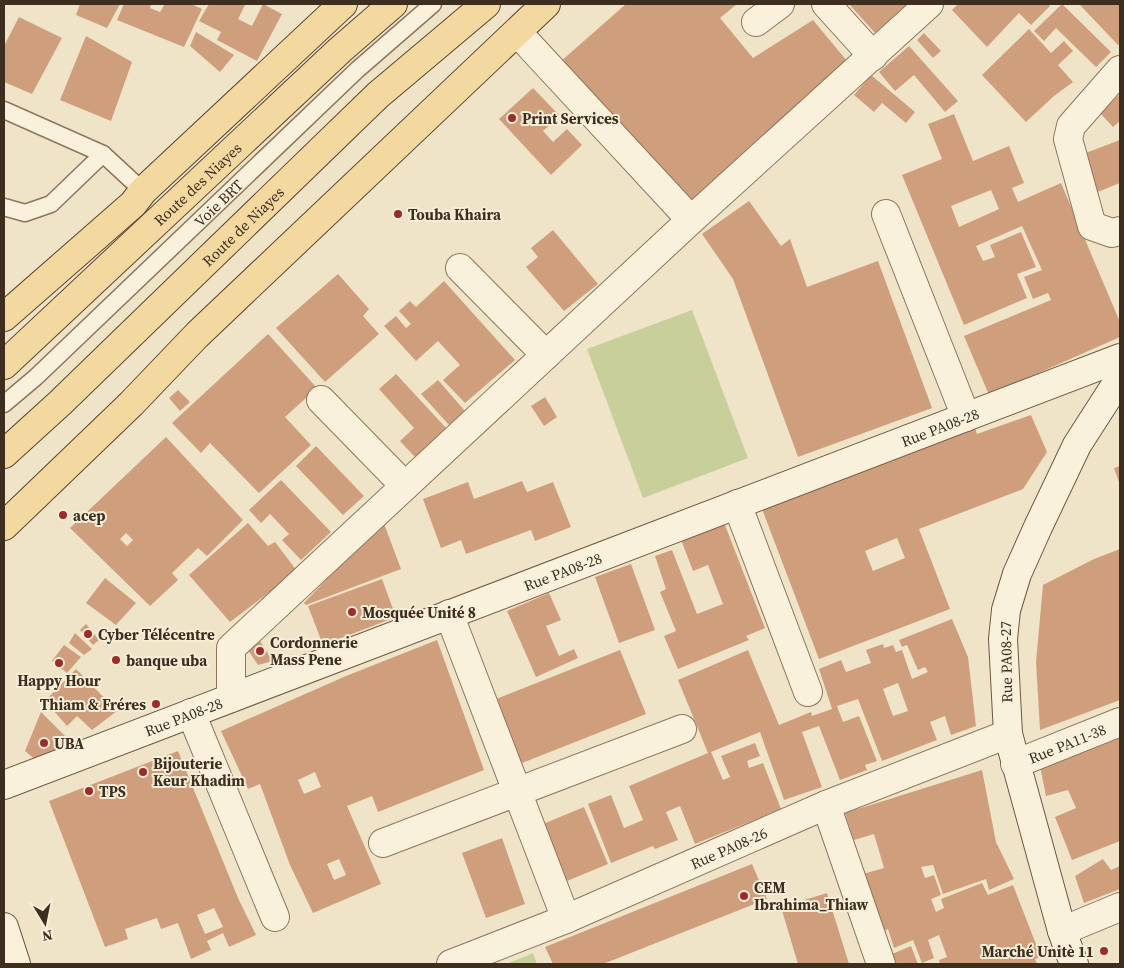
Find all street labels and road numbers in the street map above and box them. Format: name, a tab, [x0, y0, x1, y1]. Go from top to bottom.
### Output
street label: Route des Niayes	[149, 137, 246, 230]
street label: Voie BRT	[189, 174, 247, 231]
street label: Route de Niayes	[197, 181, 288, 271]
street label: Rue PA08-28	[898, 402, 982, 451]
street label: Rue PA08-28	[520, 547, 605, 596]
street label: Rue PA08-27	[995, 621, 1017, 703]
street label: Rue PA08-28	[141, 692, 225, 741]
street label: Rue PA11-38	[1025, 718, 1109, 768]
street label: Rue PA08-26	[687, 822, 770, 874]

